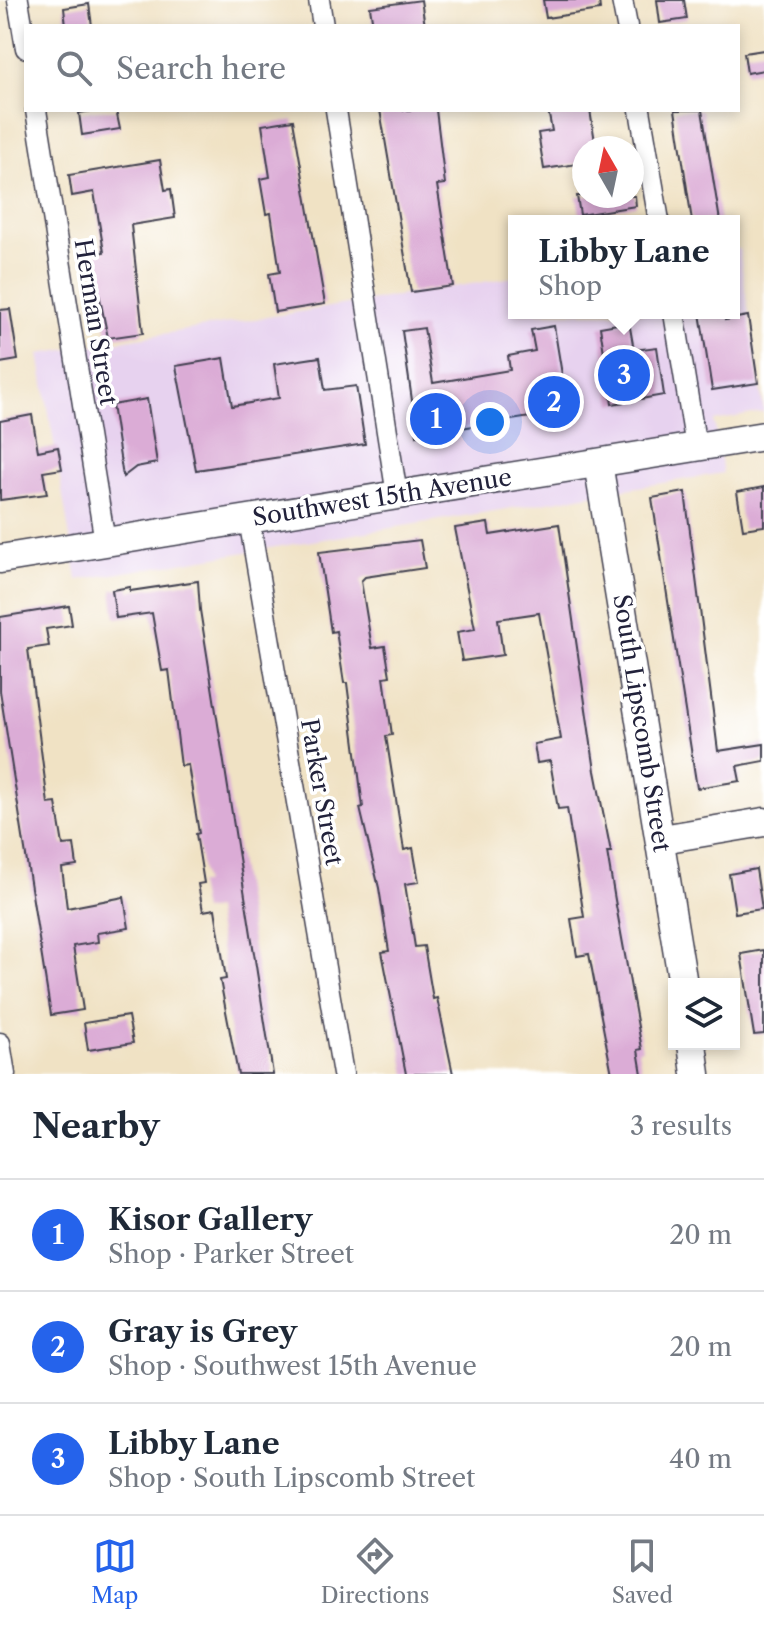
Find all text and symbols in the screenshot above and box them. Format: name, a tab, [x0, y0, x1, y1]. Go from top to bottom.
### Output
search box	[24, 24, 740, 112]
icon: search	[52, 46, 96, 90]
text: Search here	[116, 50, 286, 87]
north arrow	[572, 136, 644, 208]
popup	[508, 215, 740, 319]
text: Libby Lane	[538, 233, 710, 270]
street label: Herman Street	[69, 237, 124, 408]
text: Shop	[538, 270, 602, 302]
pin: 3	[598, 345, 650, 405]
pin: 2	[528, 372, 580, 432]
pin: 1	[410, 389, 462, 449]
your location	[470, 402, 510, 442]
street label: Southwest 15th Avenue	[250, 462, 514, 532]
street label: South Lipscomb Street	[607, 592, 677, 854]
street label: Parker Street	[295, 716, 349, 868]
map controls	[668, 978, 740, 1050]
button: layers	[668, 978, 740, 1050]
text: Nearby	[32, 1105, 160, 1147]
text: 3 results	[630, 1110, 732, 1142]
text: Kisor Gallery	[108, 1201, 312, 1238]
text: 1	[52, 1219, 64, 1251]
text: 20 m	[669, 1219, 732, 1251]
text: Shop · Parker Street	[108, 1238, 354, 1270]
text: Gray is Grey	[108, 1313, 297, 1350]
text: 2	[50, 1331, 66, 1363]
text: 20 m	[669, 1331, 732, 1363]
text: Shop · Southwest 15th Avenue	[108, 1350, 477, 1382]
text: Libby Lane	[108, 1425, 280, 1462]
text: 3	[51, 1443, 65, 1475]
text: 40 m	[669, 1443, 732, 1475]
text: Shop · South Lipscomb Street	[108, 1462, 475, 1494]
tab: Map	[91, 1534, 138, 1609]
tab: Directions	[321, 1534, 429, 1609]
tab: Saved	[612, 1534, 673, 1609]

